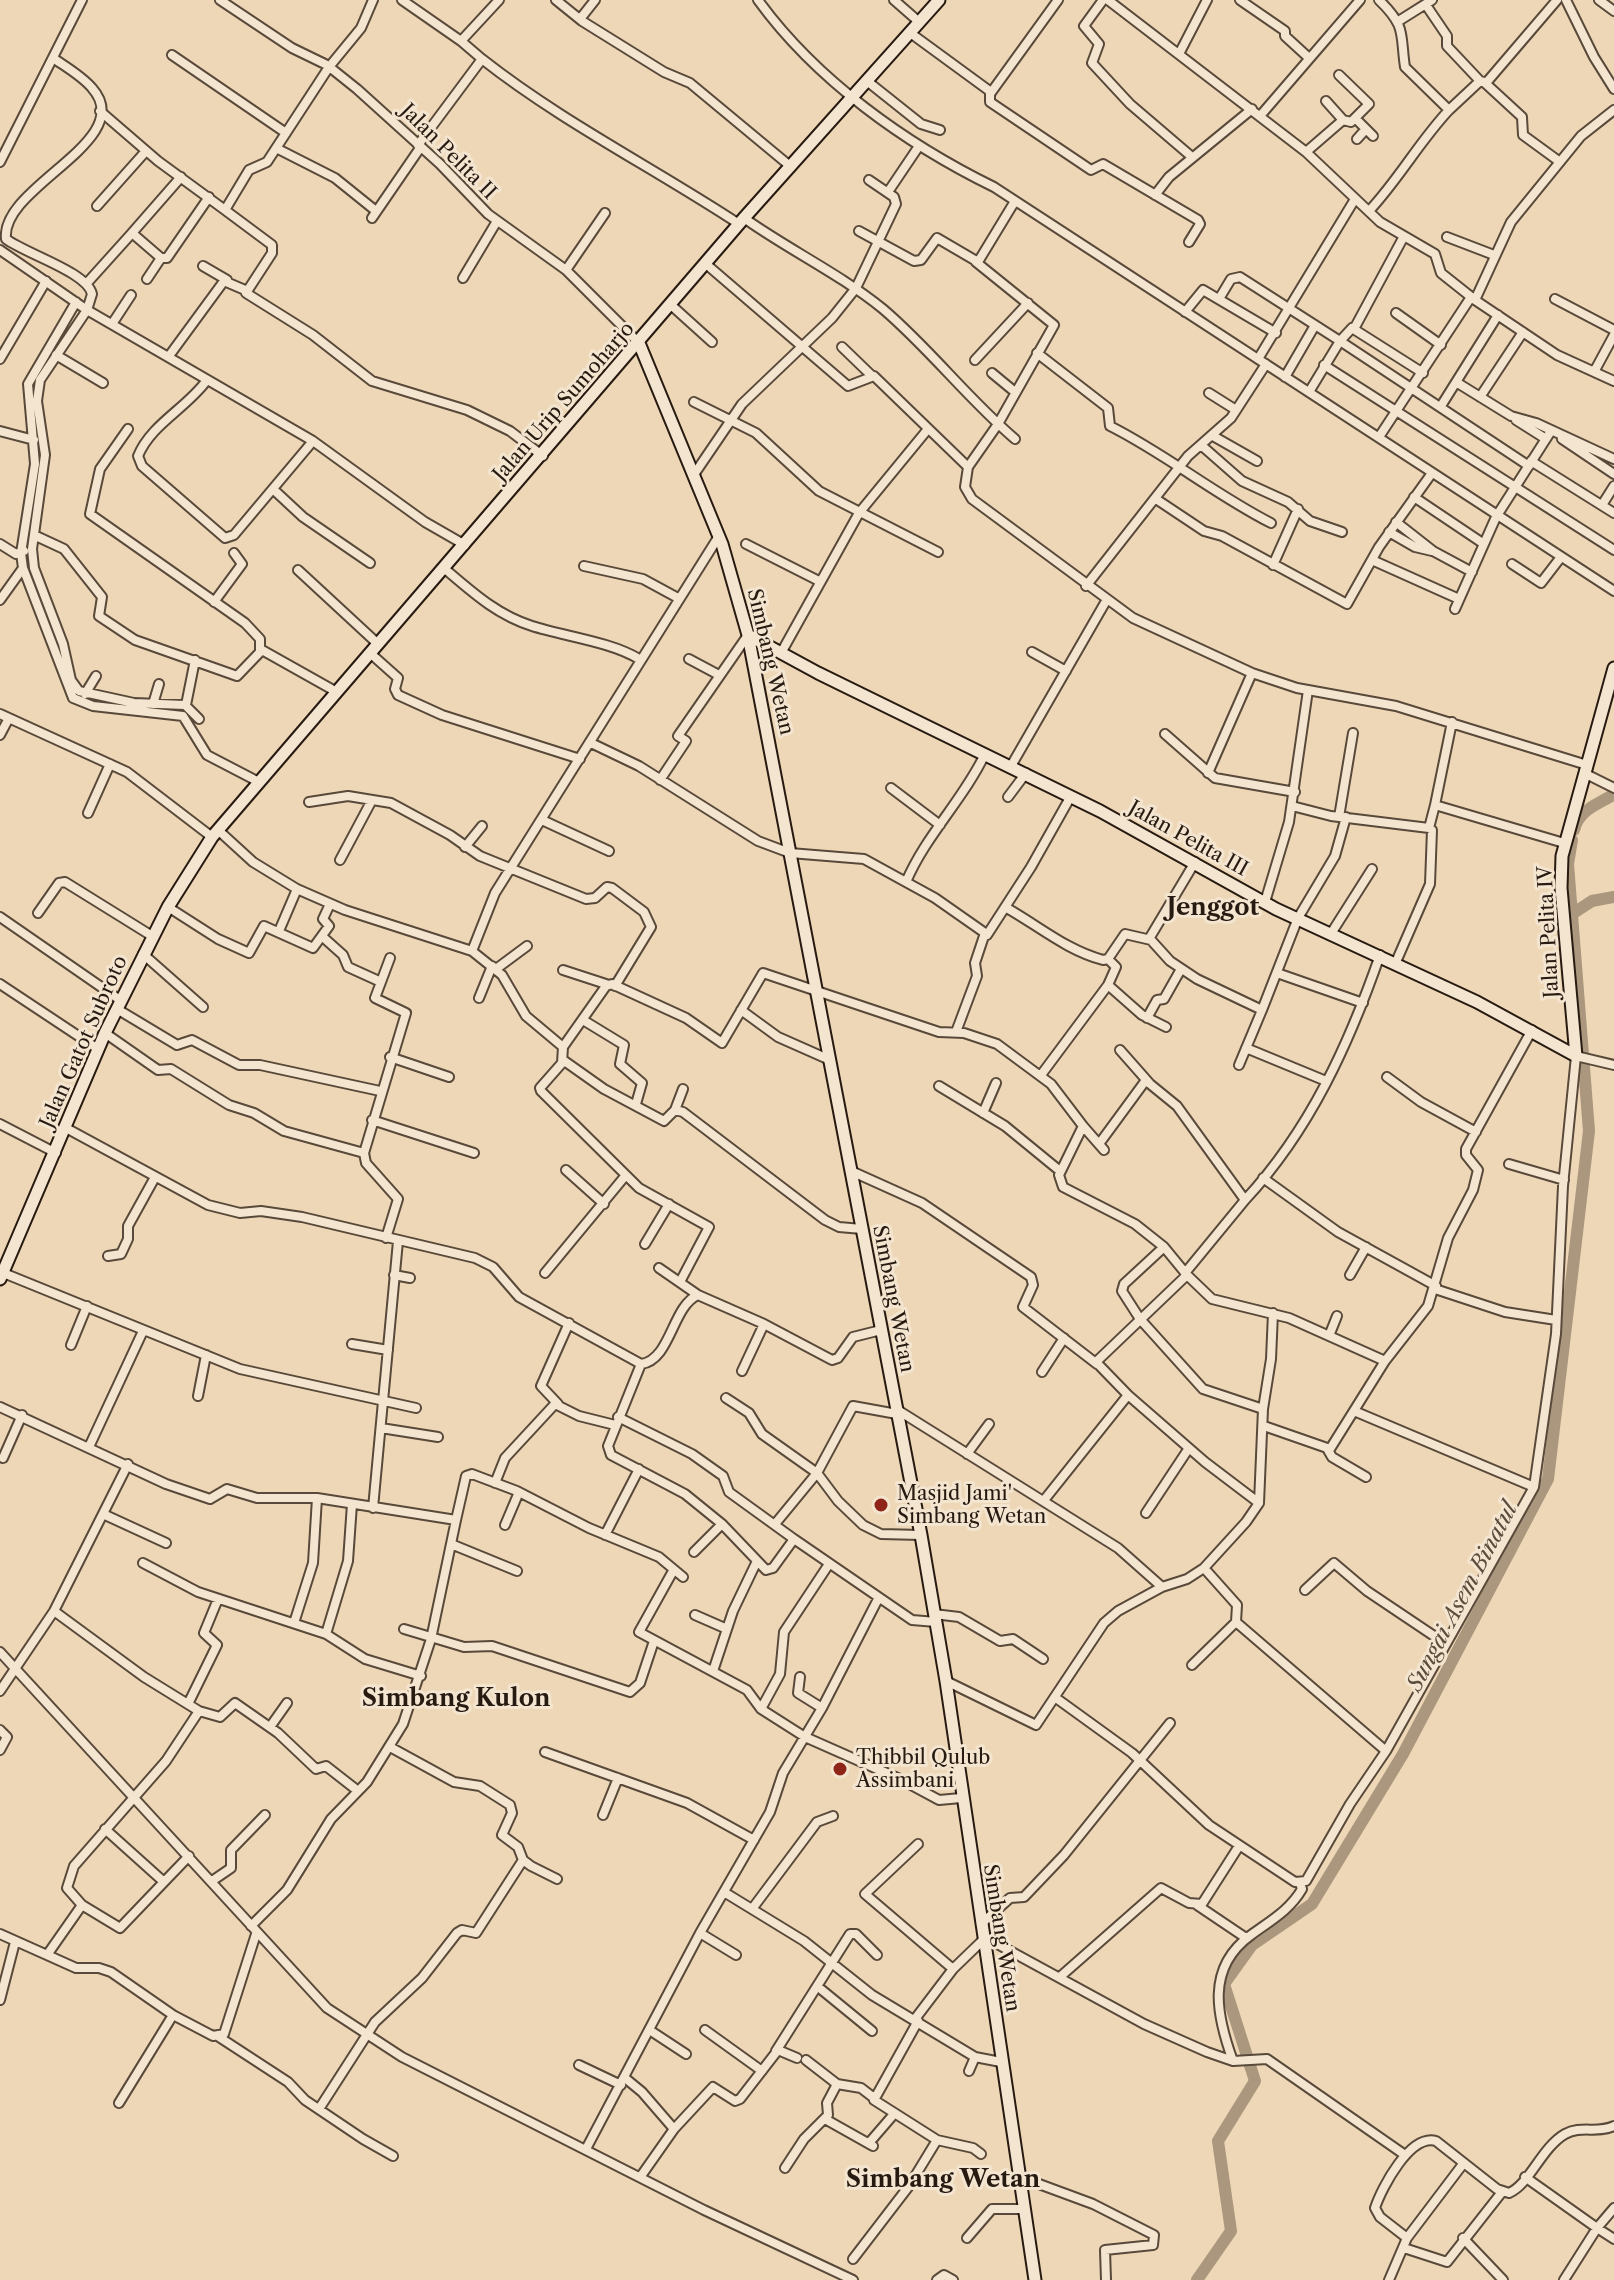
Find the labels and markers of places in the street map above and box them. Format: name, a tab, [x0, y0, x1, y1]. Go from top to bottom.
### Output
place label: Masjid Jami' Simbang Wetan	[897, 1482, 1046, 1529]
marker: Masjid Jami' Simbang Wetan	[872, 1496, 890, 1514]
place label: Thibbil Qulub Assimbani	[856, 1746, 990, 1793]
marker: Thibbil Qulub Assimbani	[831, 1760, 849, 1778]

